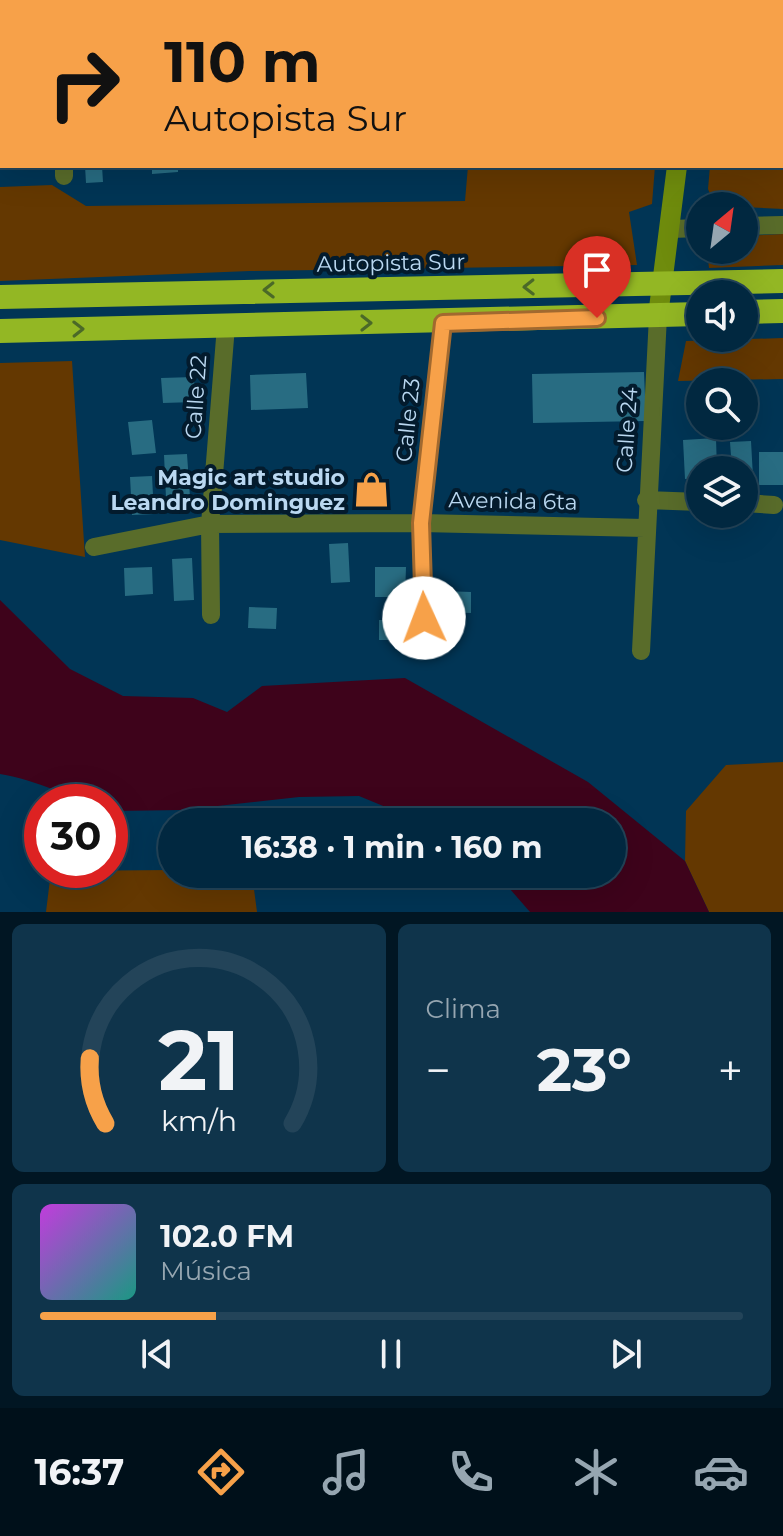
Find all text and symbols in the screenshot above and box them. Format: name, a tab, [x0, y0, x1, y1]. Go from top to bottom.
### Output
text: 110 m	[164, 28, 321, 96]
icon: right	[32, 32, 136, 136]
text: Autopista Sur	[164, 96, 407, 140]
north arrow	[686, 192, 758, 264]
map controls	[686, 192, 758, 528]
pin	[563, 236, 631, 318]
street label: Autopista Sur	[316, 248, 466, 278]
icon: arrive	[575, 248, 619, 292]
one-way arrow	[522, 278, 535, 296]
button: sound	[686, 280, 758, 352]
one-way arrow	[262, 282, 275, 299]
one-way arrow	[360, 314, 373, 332]
one-way arrow	[72, 320, 85, 338]
street label: Calle 22	[180, 354, 212, 440]
button: search	[686, 368, 758, 440]
street label: Calle 23	[390, 377, 426, 463]
street label: Calle 24	[611, 386, 643, 474]
button: layers	[686, 456, 758, 528]
place label: Magic art studio Leandro Dominguez	[110, 464, 345, 516]
shop icon: Magic art studio Leandro Dominguez	[352, 471, 390, 509]
street label: Avenida 6ta	[448, 486, 578, 516]
position arrow	[382, 576, 466, 660]
speed limit sign: 30	[24, 784, 128, 888]
text: 16:38 · 1 min · 160 m	[241, 829, 543, 866]
text: Clima	[426, 993, 501, 1025]
text: 21	[158, 1009, 240, 1111]
text: 23°	[537, 1033, 632, 1106]
text: −	[426, 1043, 451, 1097]
text: +	[718, 1043, 743, 1097]
text: km/h	[161, 1103, 237, 1138]
text: 102.0 FM	[160, 1218, 294, 1255]
text: Música	[160, 1255, 252, 1287]
icon: previous	[135, 1332, 179, 1376]
icon: pause	[369, 1332, 413, 1376]
icon: next	[604, 1332, 648, 1376]
icon: directions	[193, 1444, 249, 1500]
icon: music	[318, 1444, 374, 1500]
icon: phone	[443, 1444, 499, 1500]
icon: climate	[568, 1444, 624, 1500]
icon: car	[693, 1444, 749, 1500]
text: 16:37	[34, 1450, 124, 1494]

